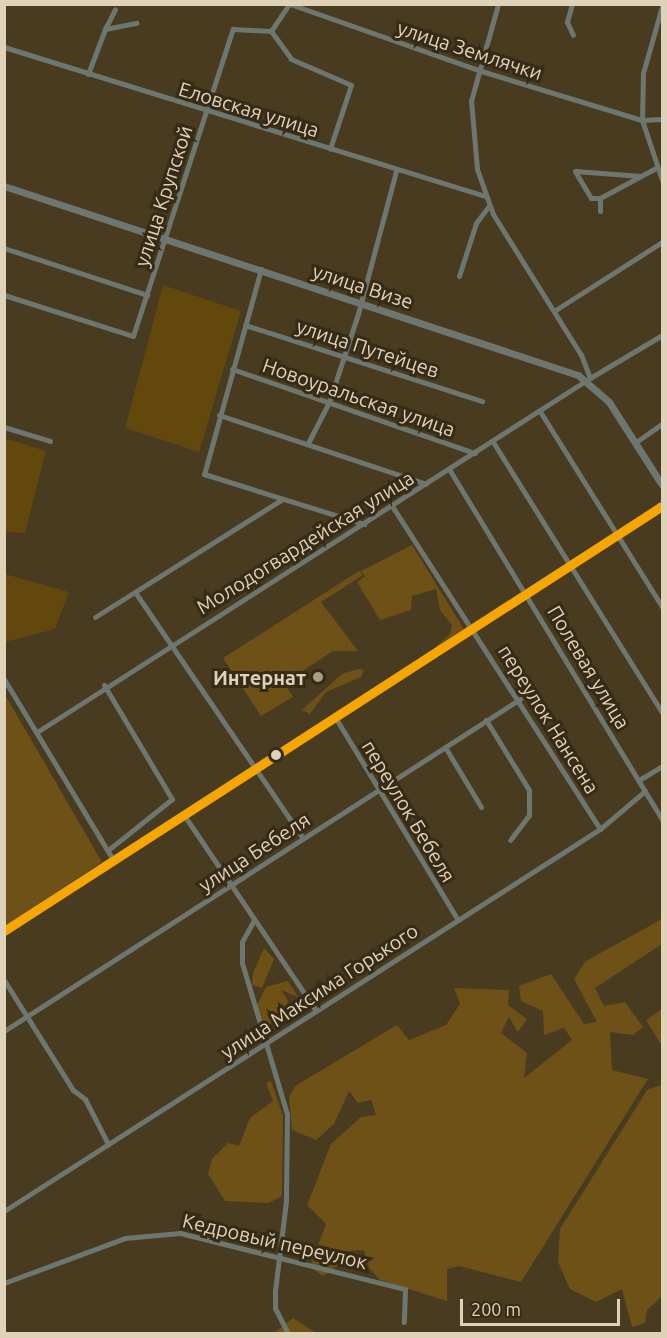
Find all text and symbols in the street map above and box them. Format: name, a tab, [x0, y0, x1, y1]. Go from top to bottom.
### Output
street label: улица Землячки	[394, 15, 546, 85]
street label: Еловская улица	[176, 76, 322, 142]
street label: улица Крупской	[129, 122, 197, 270]
street label: улица Визе	[310, 258, 416, 314]
street label: улица Путейцев	[294, 314, 442, 382]
street label: Новоуральская улица	[260, 353, 458, 441]
street label: Молодогвардейская улица	[192, 465, 418, 619]
street label: Полевая улица	[543, 601, 635, 733]
street label: переулок Нансена	[494, 640, 604, 798]
place label: Интернат	[213, 665, 306, 689]
marker: Интернат	[311, 670, 325, 684]
street label: переулок Бебеля	[357, 736, 461, 886]
unlabelled marker	[270, 749, 282, 761]
street label: улица Бебеля	[194, 807, 314, 897]
street label: улица Максима Горького	[216, 918, 422, 1064]
street label: Кедровый переулок	[180, 1208, 370, 1274]
scale bar	[463, 1287, 624, 1325]
text: 200 m	[471, 1299, 521, 1319]

